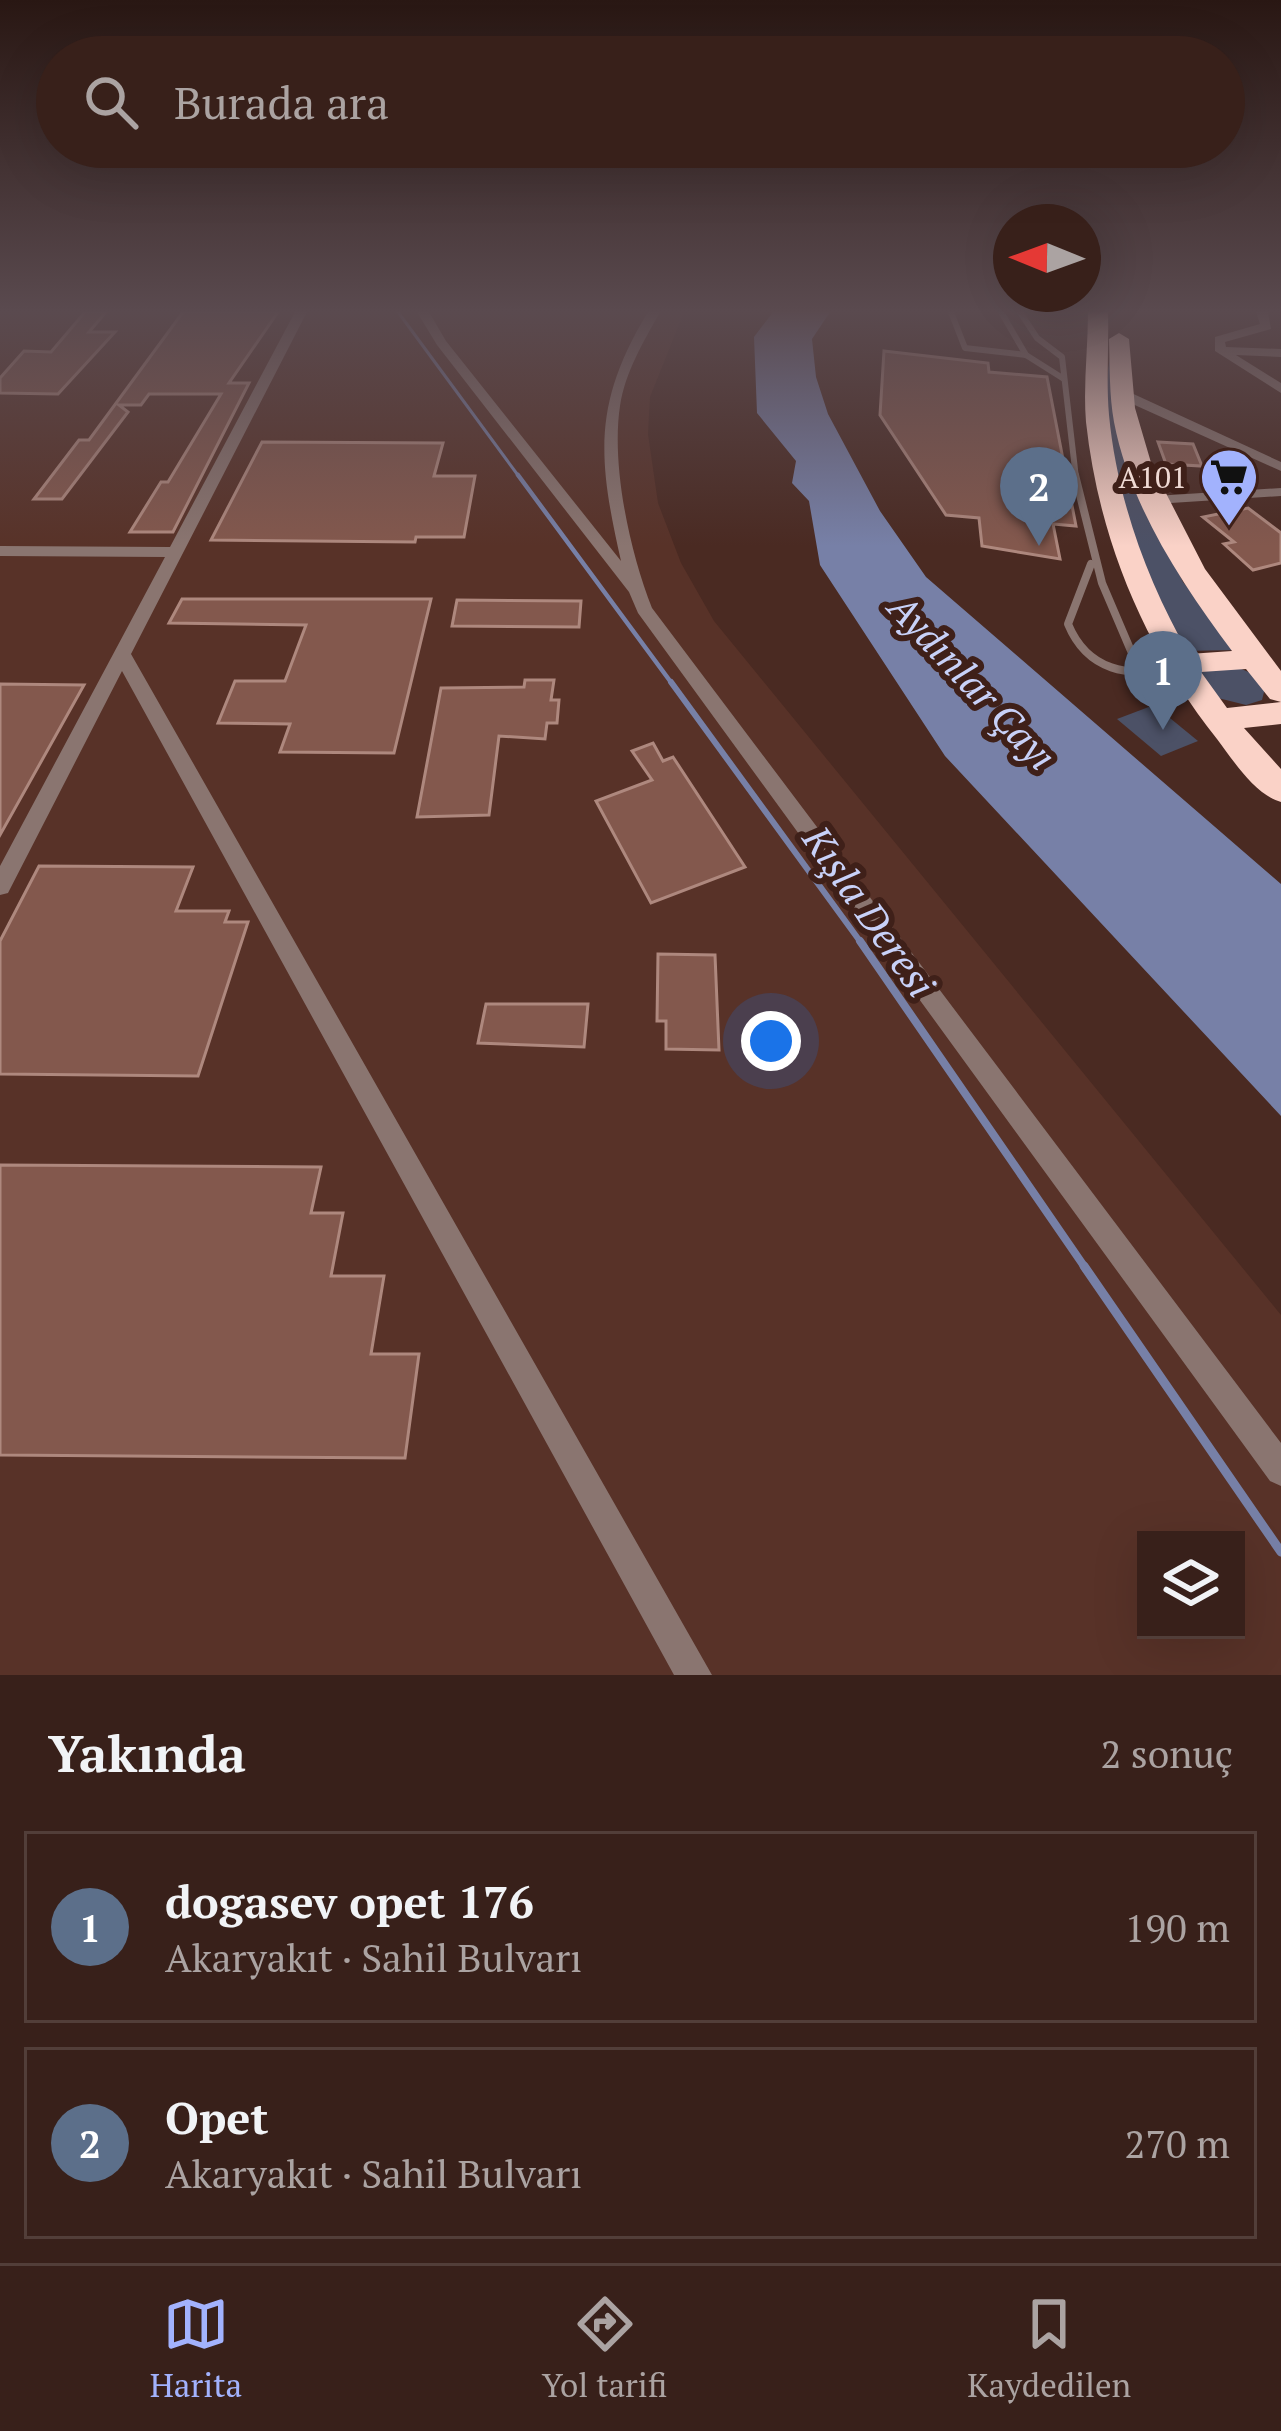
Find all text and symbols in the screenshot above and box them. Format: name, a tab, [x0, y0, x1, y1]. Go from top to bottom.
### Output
search box	[36, 36, 1245, 168]
icon: search	[78, 69, 144, 135]
text: Burada ara	[174, 72, 389, 132]
north arrow	[993, 204, 1101, 312]
supermarket icon: A101	[1198, 446, 1260, 528]
pin: 2	[1000, 447, 1078, 546]
place label: A101	[1119, 457, 1187, 497]
water label: Aydınlar Çayı	[876, 580, 1068, 781]
pin: 1	[1124, 631, 1202, 730]
water label: Kışla Deresi	[791, 814, 948, 1007]
your location	[741, 1011, 801, 1071]
map controls	[1137, 1531, 1245, 1639]
button: layers	[1137, 1531, 1245, 1639]
text: Yakında	[48, 1719, 246, 1787]
text: 2 sonuç	[1101, 1727, 1233, 1779]
text: dogasev opet 176	[165, 1871, 534, 1931]
text: 1	[79, 1901, 101, 1953]
text: 190 m	[1125, 1901, 1230, 1953]
text: Akaryakıt · Sahil Bulvarı	[165, 1931, 582, 1983]
text: Opet	[165, 2087, 268, 2147]
text: 2	[79, 2117, 101, 2169]
text: 270 m	[1125, 2117, 1230, 2169]
text: Akaryakıt · Sahil Bulvarı	[165, 2147, 582, 2199]
tab: Harita	[150, 2291, 242, 2406]
tab: Yol tarifi	[542, 2291, 668, 2406]
tab: Kaydedilen	[967, 2291, 1131, 2406]

